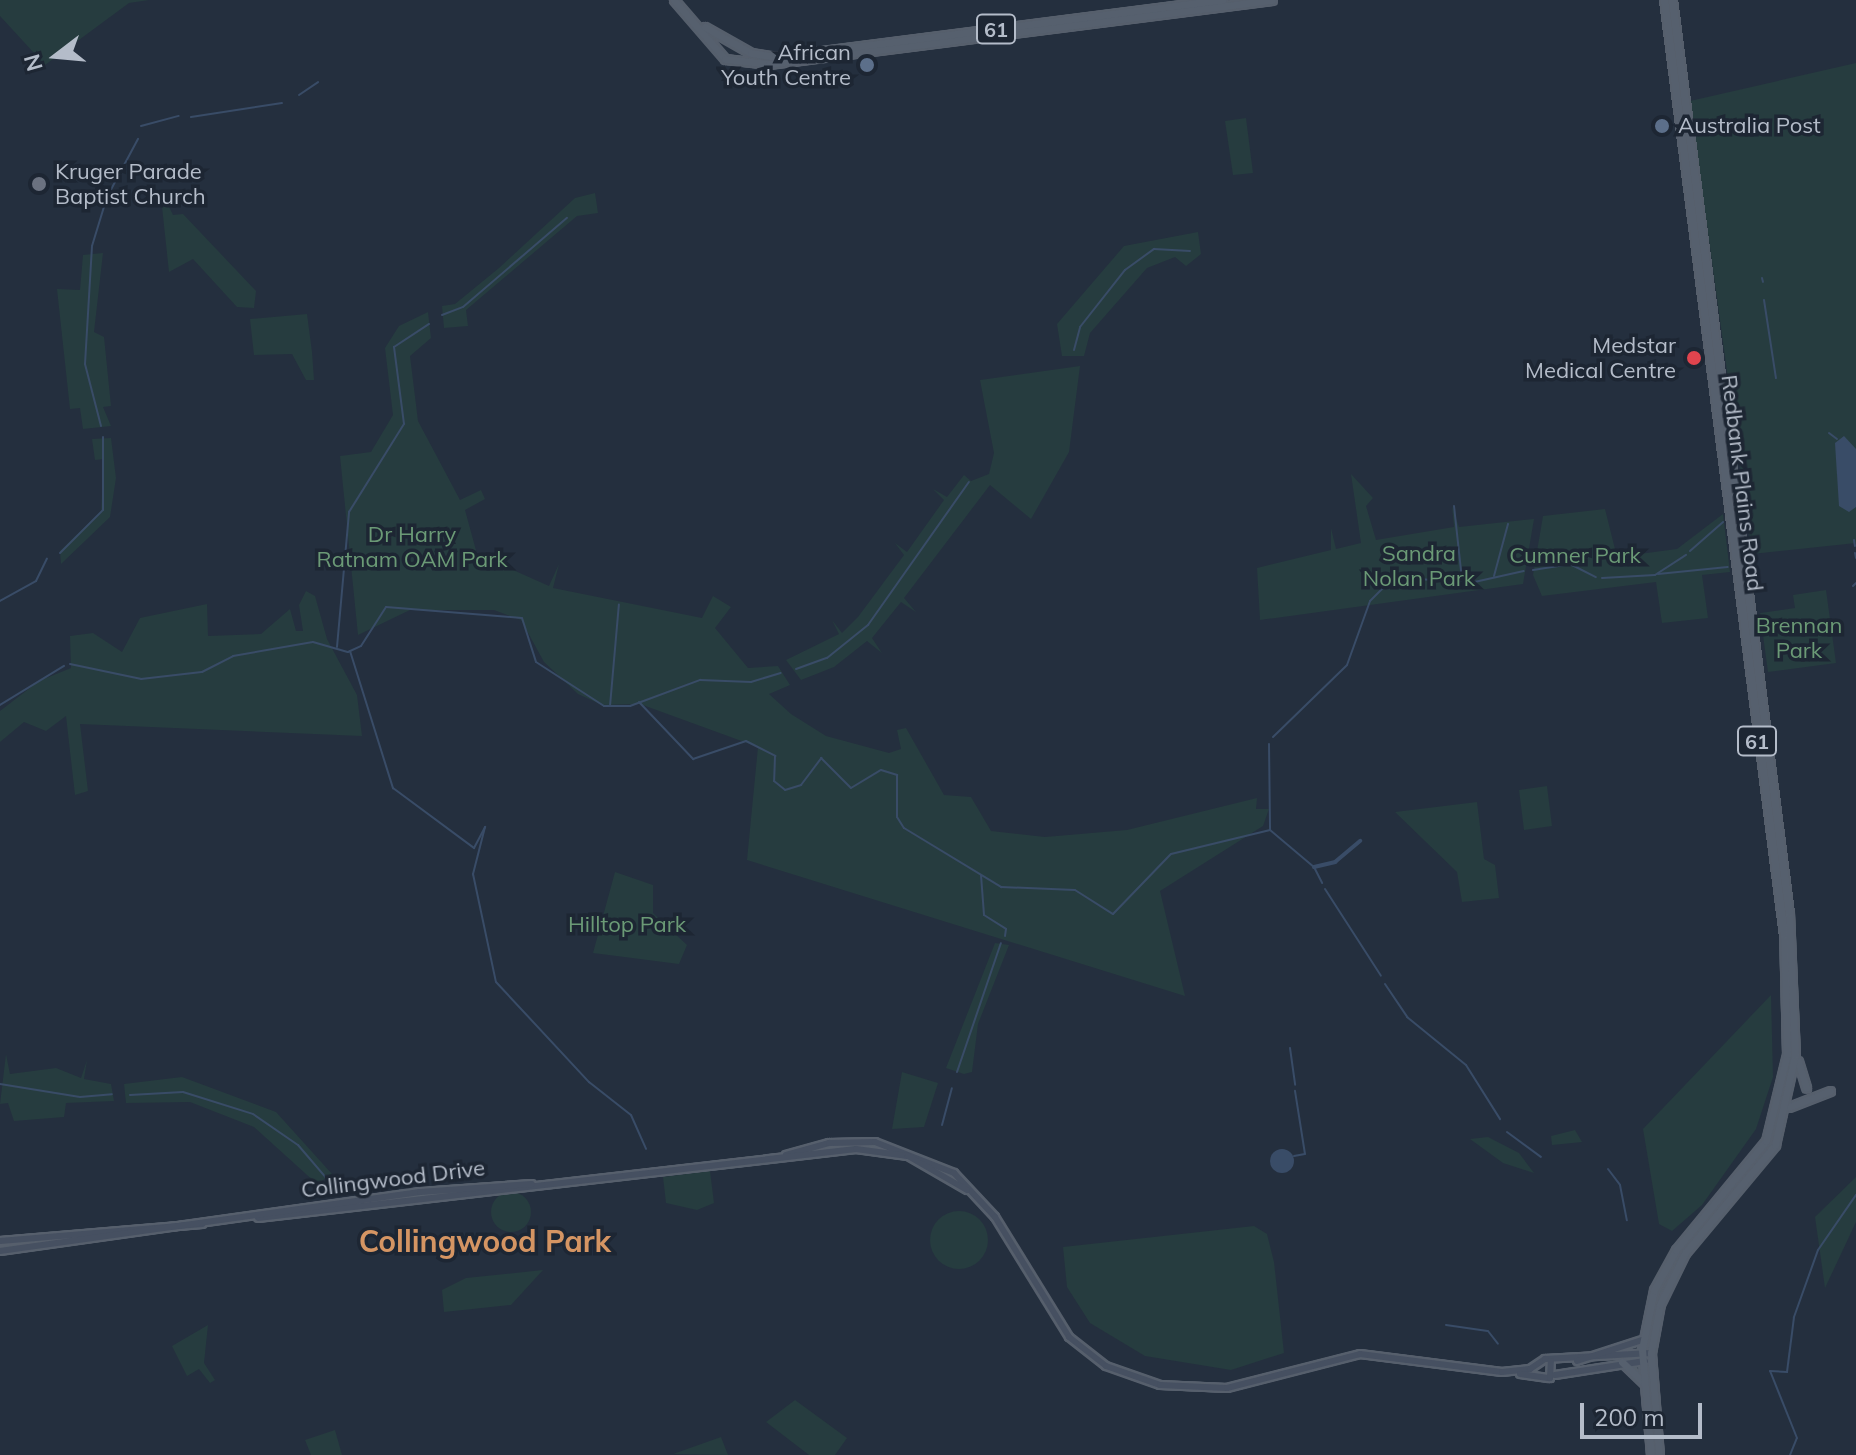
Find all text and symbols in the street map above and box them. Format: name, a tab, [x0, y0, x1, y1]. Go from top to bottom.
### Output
road number: 61	[976, 13, 1016, 45]
north arrow	[16, 16, 96, 96]
place label: African Youth Centre	[721, 39, 851, 90]
text: N	[17, 51, 49, 74]
marker: African Youth Centre	[858, 56, 876, 74]
place label: Australia Post	[1678, 113, 1821, 139]
marker: Australia Post	[1653, 117, 1671, 135]
place label: Kruger Parade Baptist Church	[55, 158, 206, 210]
marker: Kruger Parade Baptist Church	[30, 175, 48, 193]
place label: Medstar Medical Centre	[1525, 332, 1676, 384]
marker: Medstar Medical Centre	[1683, 347, 1705, 369]
street label: Redbank Plains Road	[1716, 373, 1768, 593]
park label: Dr Harry Ratnam OAM Park	[316, 521, 508, 572]
park label: Sandra Nolan Park	[1363, 540, 1475, 592]
park label: Cumner Park	[1509, 543, 1641, 569]
park label: Brennan Park	[1756, 612, 1842, 664]
road number: 61	[1737, 725, 1777, 757]
park label: Hilltop Park	[568, 912, 686, 938]
street label: Collingwood Drive	[300, 1155, 486, 1203]
district label: Collingwood Park	[359, 1223, 611, 1259]
scale bar	[1584, 1387, 1706, 1437]
text: 200 m	[1594, 1402, 1665, 1432]

